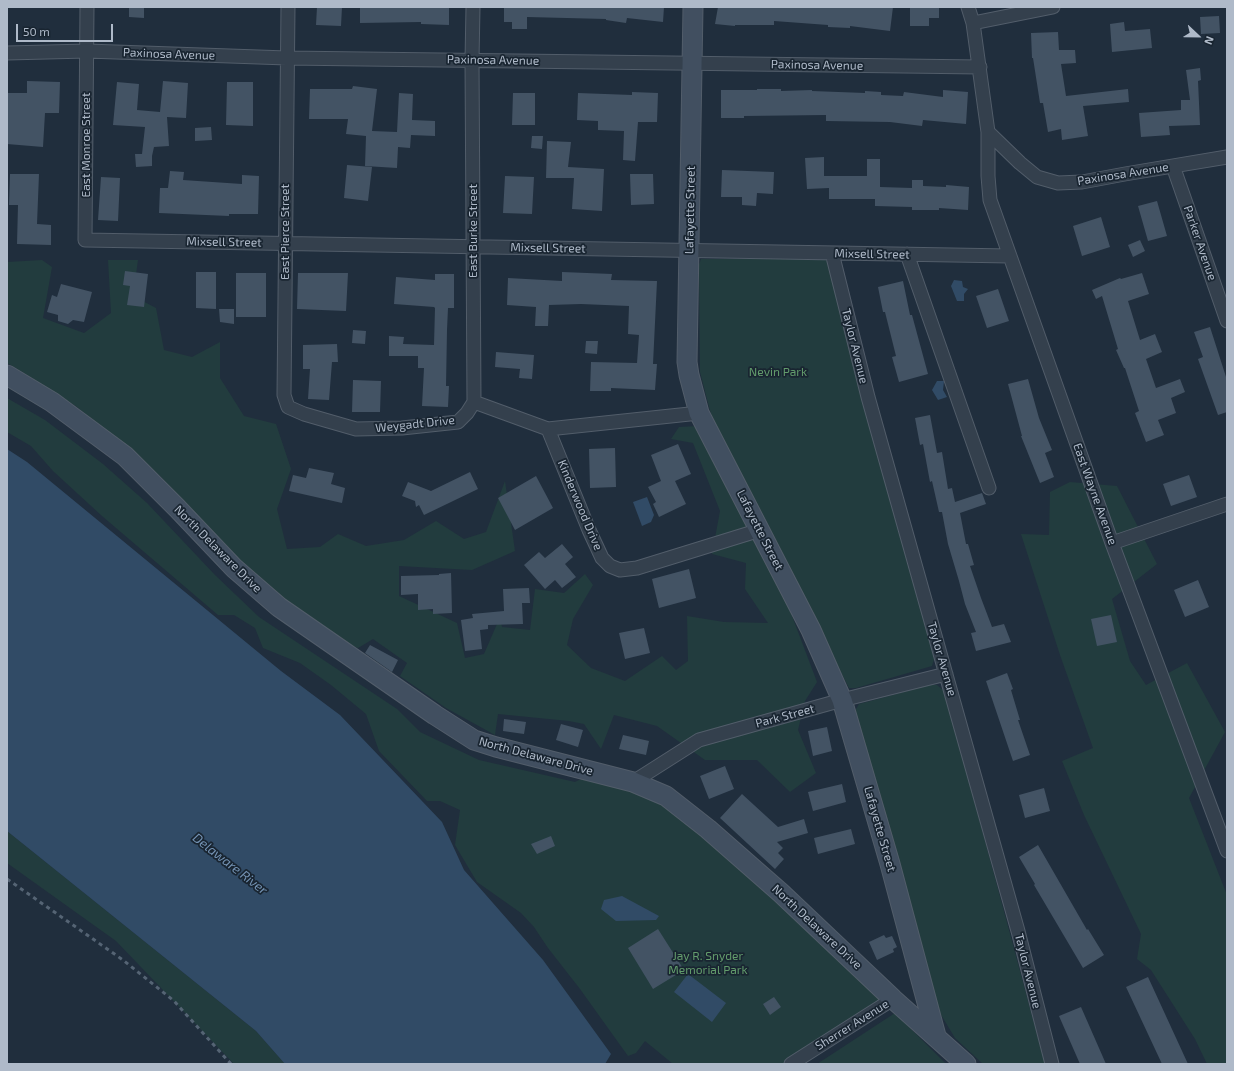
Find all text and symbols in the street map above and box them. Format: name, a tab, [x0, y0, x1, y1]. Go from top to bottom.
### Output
scale bar	[18, 16, 115, 42]
north arrow	[1178, 16, 1218, 56]
text: 50 m	[23, 24, 50, 38]
text: N	[1202, 35, 1217, 47]
street label: Paxinosa Avenue	[123, 45, 215, 63]
street label: Paxinosa Avenue	[447, 52, 539, 68]
street label: Paxinosa Avenue	[771, 57, 863, 73]
street label: East Monroe Street	[79, 93, 93, 197]
street label: Paxinosa Avenue	[1076, 160, 1170, 188]
street label: Lafayette Street	[682, 166, 698, 254]
street label: East Pierce Street	[278, 184, 292, 280]
street label: East Burke Street	[466, 184, 480, 278]
street label: Parker Avenue	[1180, 204, 1220, 282]
street label: Mixsell Street	[186, 234, 262, 250]
street label: Mixsell Street	[510, 240, 586, 256]
street label: Mixsell Street	[834, 246, 910, 262]
street label: Taylor Avenue	[839, 307, 871, 385]
park label: Nevin Park	[749, 365, 807, 379]
street label: Weygadt Drive	[375, 413, 455, 435]
street label: East Wayne Avenue	[1070, 441, 1120, 547]
street label: Kinderwood Drive	[554, 458, 606, 552]
street label: Lafayette Street	[734, 487, 786, 573]
street label: North Delaware Drive	[171, 502, 265, 596]
street label: Taylor Avenue	[924, 620, 960, 698]
street label: Park Street	[754, 701, 816, 731]
street label: North Delaware Drive	[477, 734, 595, 778]
street label: Lafayette Street	[861, 785, 899, 873]
water label: Delaware River	[190, 830, 270, 898]
street label: North Delaware Drive	[769, 882, 865, 972]
street label: Taylor Avenue	[1012, 932, 1044, 1010]
park label: Jay R. Snyder Memorial Park	[668, 949, 748, 977]
street label: Sherrer Avenue	[813, 997, 891, 1053]

